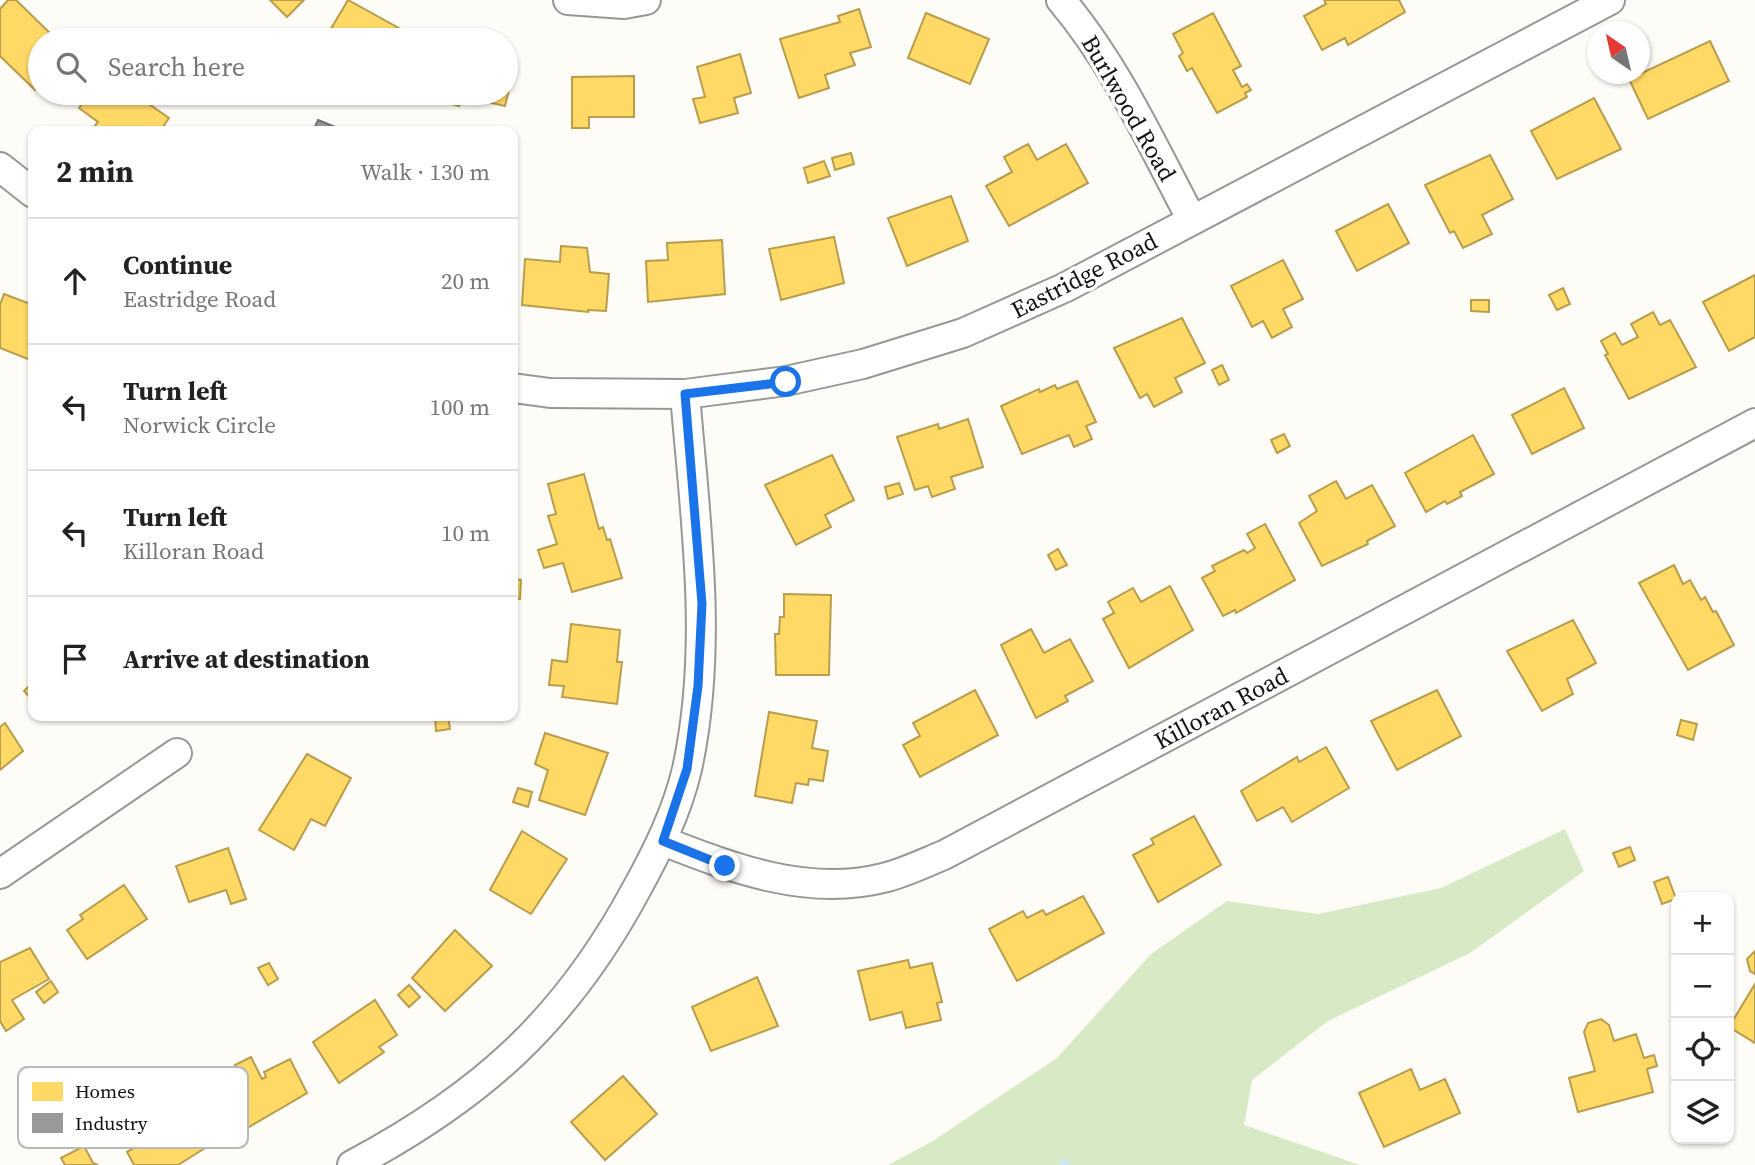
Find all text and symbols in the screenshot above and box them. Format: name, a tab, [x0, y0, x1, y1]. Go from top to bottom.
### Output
north arrow	[1587, 21, 1650, 84]
search box	[28, 28, 518, 105]
street label: Burlwood Road	[1074, 29, 1184, 187]
icon: search	[52, 48, 90, 86]
text: Search here	[108, 49, 245, 85]
text: 2 min	[56, 151, 134, 192]
text: Walk · 130 m	[360, 156, 490, 188]
street label: Eastridge Road	[1005, 224, 1163, 326]
text: Continue	[123, 247, 232, 283]
icon: ahead	[56, 262, 94, 300]
text: 20 m	[441, 265, 490, 297]
text: Eastridge Road	[123, 283, 276, 315]
route start	[770, 366, 801, 397]
text: Turn left	[123, 373, 227, 409]
icon: left	[56, 388, 94, 426]
text: 100 m	[429, 391, 490, 423]
text: Norwick Circle	[123, 409, 276, 441]
text: Turn left	[123, 499, 227, 535]
icon: left	[56, 514, 94, 552]
text: 10 m	[441, 517, 490, 549]
text: Killoran Road	[123, 535, 264, 567]
icon: arrive	[56, 640, 94, 678]
text: Arrive at destination	[123, 641, 370, 677]
street label: Killoran Road	[1148, 659, 1294, 757]
route end	[709, 850, 740, 881]
map controls	[1671, 892, 1734, 1144]
button: +	[1671, 892, 1734, 955]
button: −	[1671, 955, 1734, 1018]
button: locate	[1671, 1018, 1734, 1081]
legend	[18, 1067, 248, 1148]
text: Homes	[75, 1078, 135, 1104]
button: layers	[1671, 1081, 1734, 1144]
text: Industry	[75, 1110, 148, 1136]

